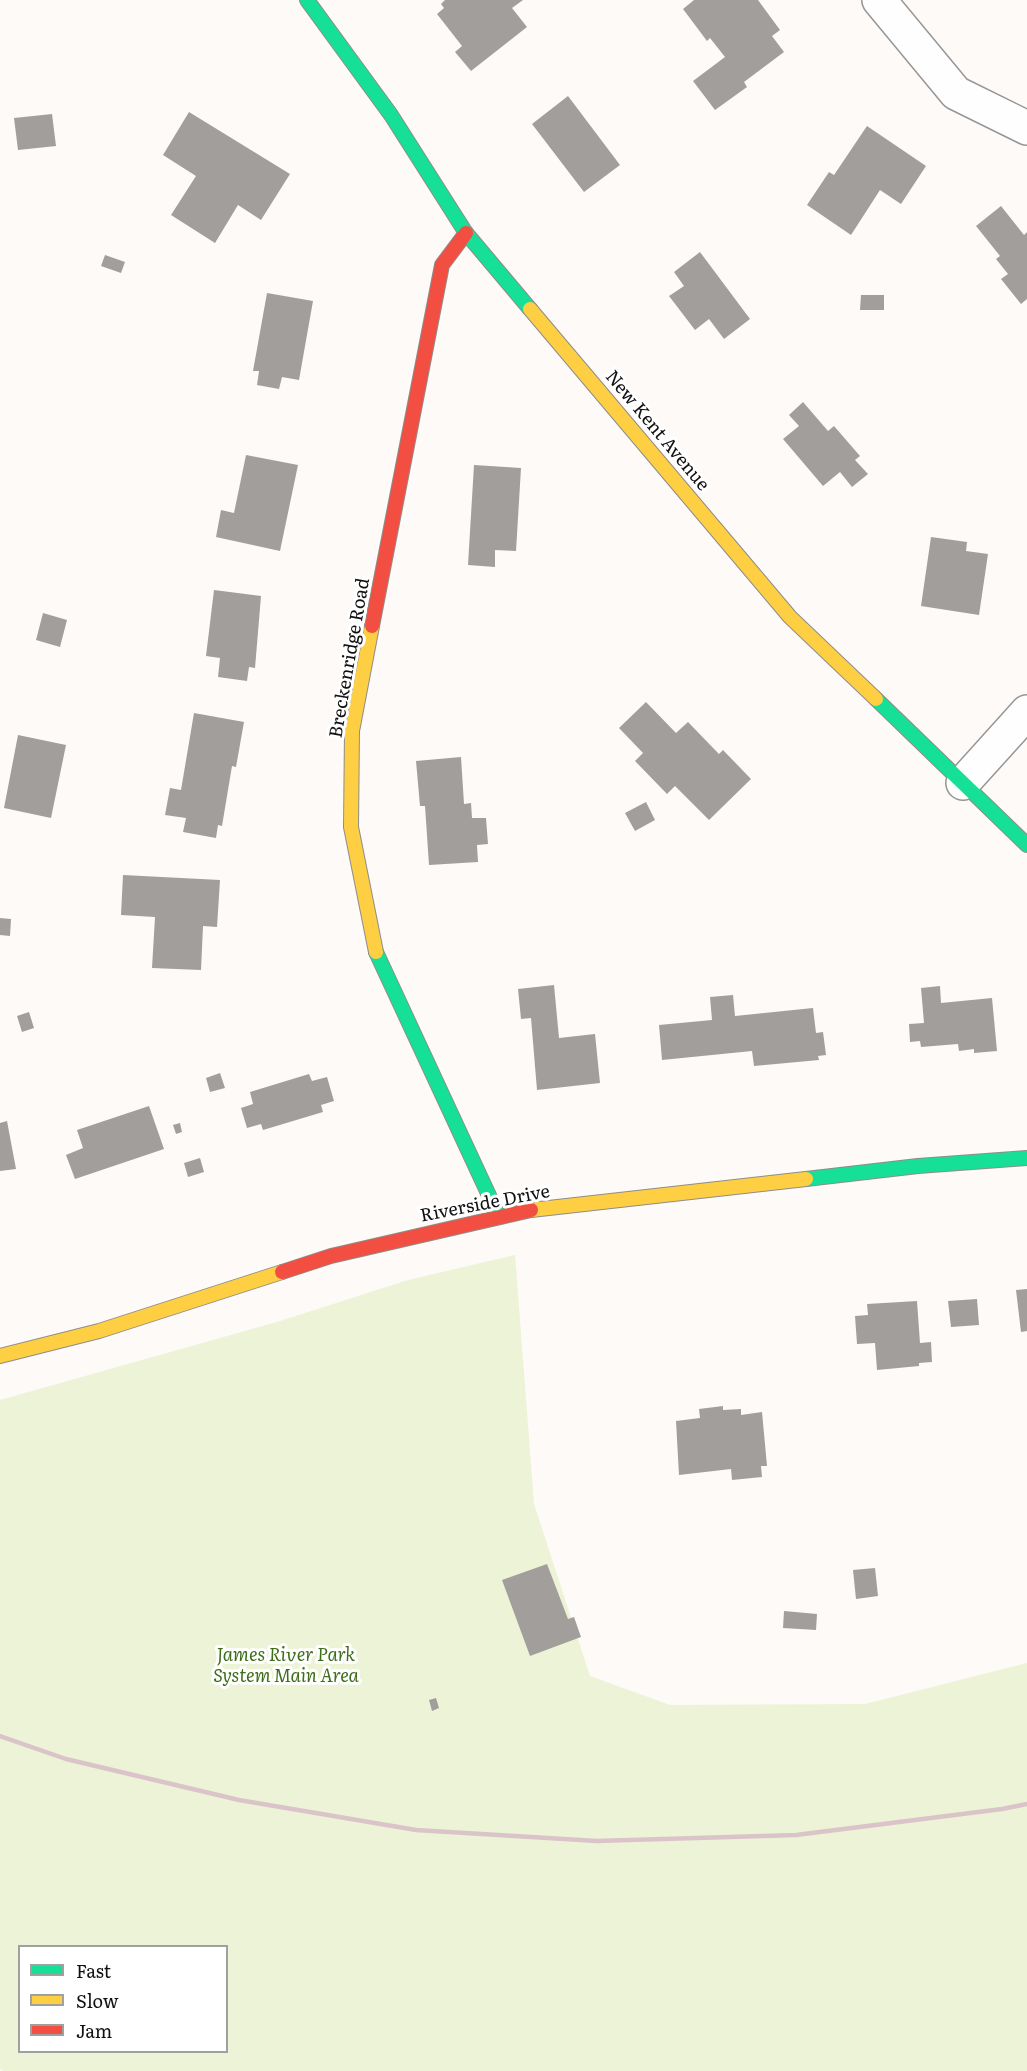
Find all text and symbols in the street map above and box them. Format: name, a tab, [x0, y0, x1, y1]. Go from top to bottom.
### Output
street label: New Kent Avenue	[600, 367, 714, 495]
street label: Breckenridge Road	[325, 576, 375, 740]
street label: Riverside Drive	[418, 1181, 552, 1227]
park label: James River Park System Main Area	[213, 1645, 359, 1688]
legend	[18, 1945, 228, 2053]
text: Fast	[76, 1957, 111, 1984]
text: Slow	[76, 1987, 118, 2014]
text: Jam	[76, 2017, 112, 2044]

